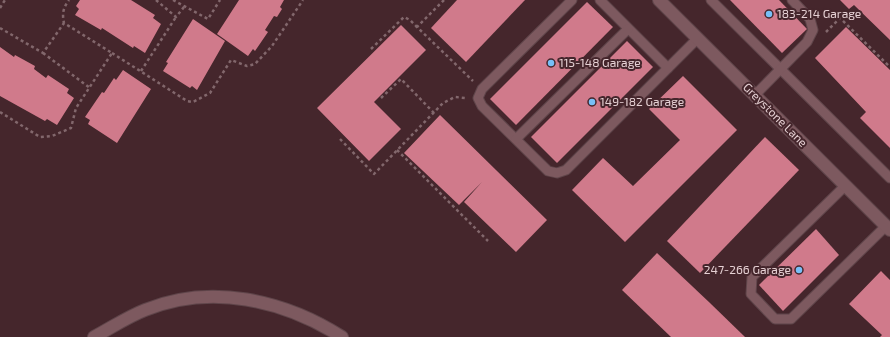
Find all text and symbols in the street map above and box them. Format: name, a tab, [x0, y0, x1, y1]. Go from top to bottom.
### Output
place label: 183-214 Garage	[777, 6, 861, 20]
marker: 183-214 Garage	[764, 9, 774, 19]
place label: 115-148 Garage	[559, 55, 641, 69]
marker: 115-148 Garage	[546, 58, 556, 68]
street label: Greystone Lane	[741, 79, 811, 149]
place label: 149-182 Garage	[600, 94, 684, 108]
marker: 149-182 Garage	[587, 97, 597, 107]
place label: 247-266 Garage	[704, 262, 791, 276]
marker: 247-266 Garage	[794, 265, 804, 275]

